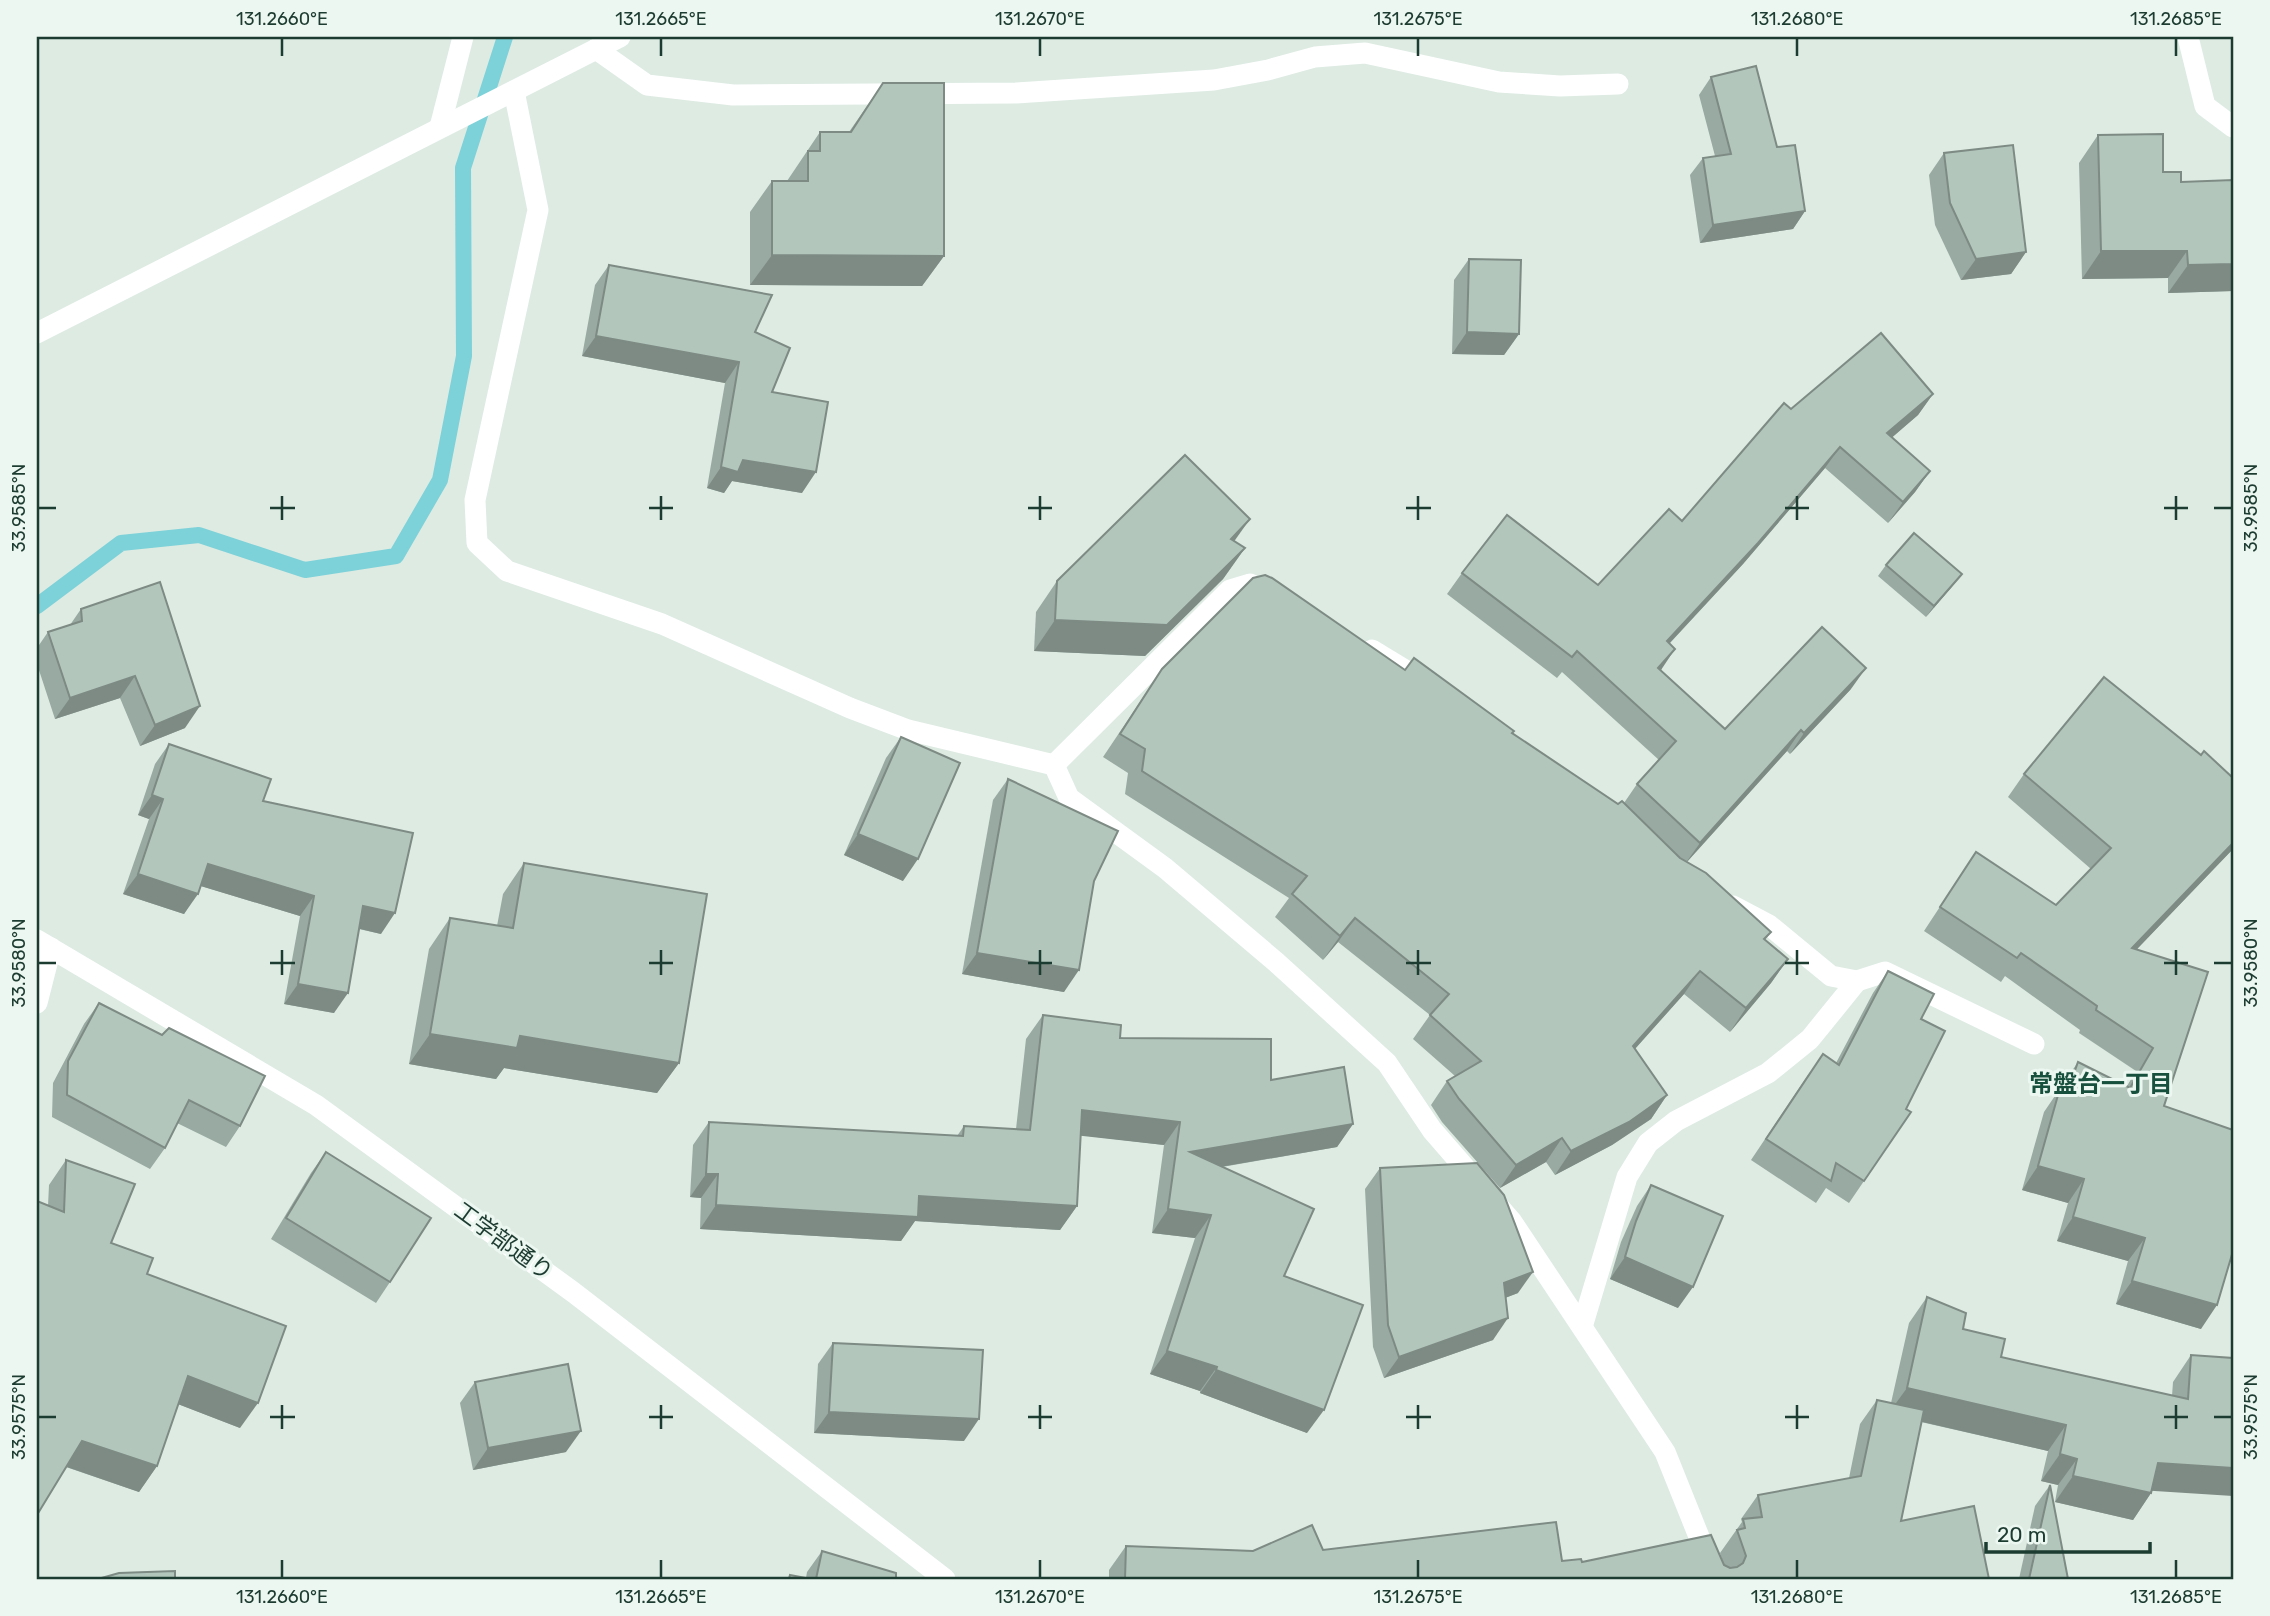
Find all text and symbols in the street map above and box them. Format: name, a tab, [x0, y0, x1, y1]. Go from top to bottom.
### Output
text: 131.2660°E	[236, 8, 328, 30]
text: 131.2665°E	[615, 8, 707, 30]
text: 131.2670°E	[995, 8, 1085, 30]
text: 131.2675°E	[1373, 8, 1463, 30]
text: 131.2680°E	[1751, 8, 1843, 30]
text: 131.2685°E	[2130, 8, 2222, 30]
text: 33.9585°N	[8, 464, 30, 552]
text: 33.9585°N	[2240, 464, 2262, 552]
text: 33.9580°N	[8, 918, 30, 1008]
text: 33.9580°N	[2240, 918, 2262, 1008]
district label: 常盤台一丁目	[2029, 1070, 2173, 1098]
street label: 工学部通り	[449, 1196, 559, 1286]
text: 33.9575°N	[8, 1374, 30, 1460]
text: 33.9575°N	[2240, 1374, 2262, 1460]
scale bar	[1986, 1511, 2151, 1555]
text: 20 m	[1997, 1522, 2046, 1547]
text: 131.2660°E	[236, 1586, 328, 1608]
text: 131.2665°E	[615, 1586, 707, 1608]
text: 131.2670°E	[995, 1586, 1085, 1608]
text: 131.2675°E	[1373, 1586, 1463, 1608]
text: 131.2680°E	[1751, 1586, 1843, 1608]
text: 131.2685°E	[2130, 1586, 2222, 1608]

